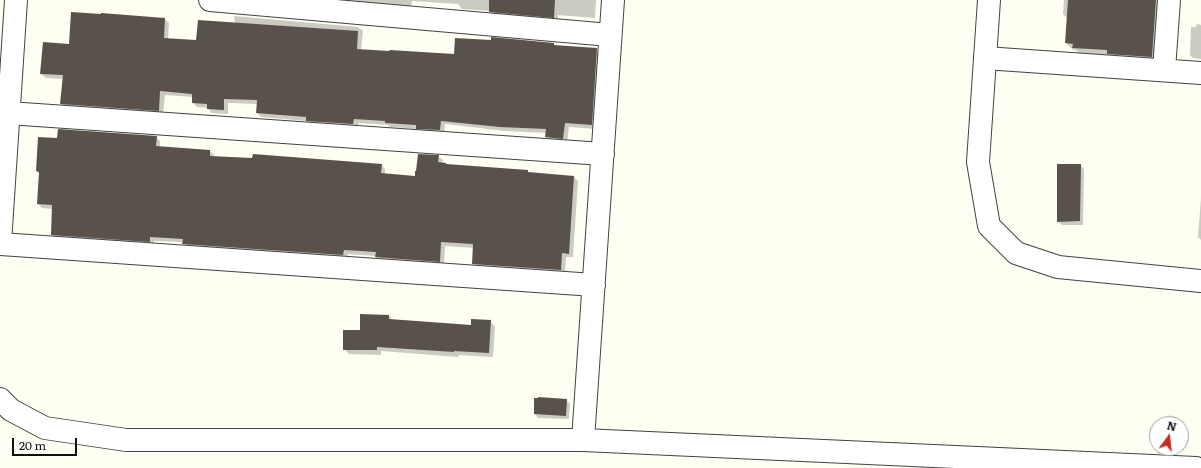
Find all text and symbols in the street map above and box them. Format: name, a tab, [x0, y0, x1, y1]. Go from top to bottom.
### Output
north arrow	[1149, 416, 1189, 456]
text: N	[1165, 416, 1178, 434]
scale bar	[14, 430, 79, 456]
text: 20 m	[19, 436, 46, 454]

